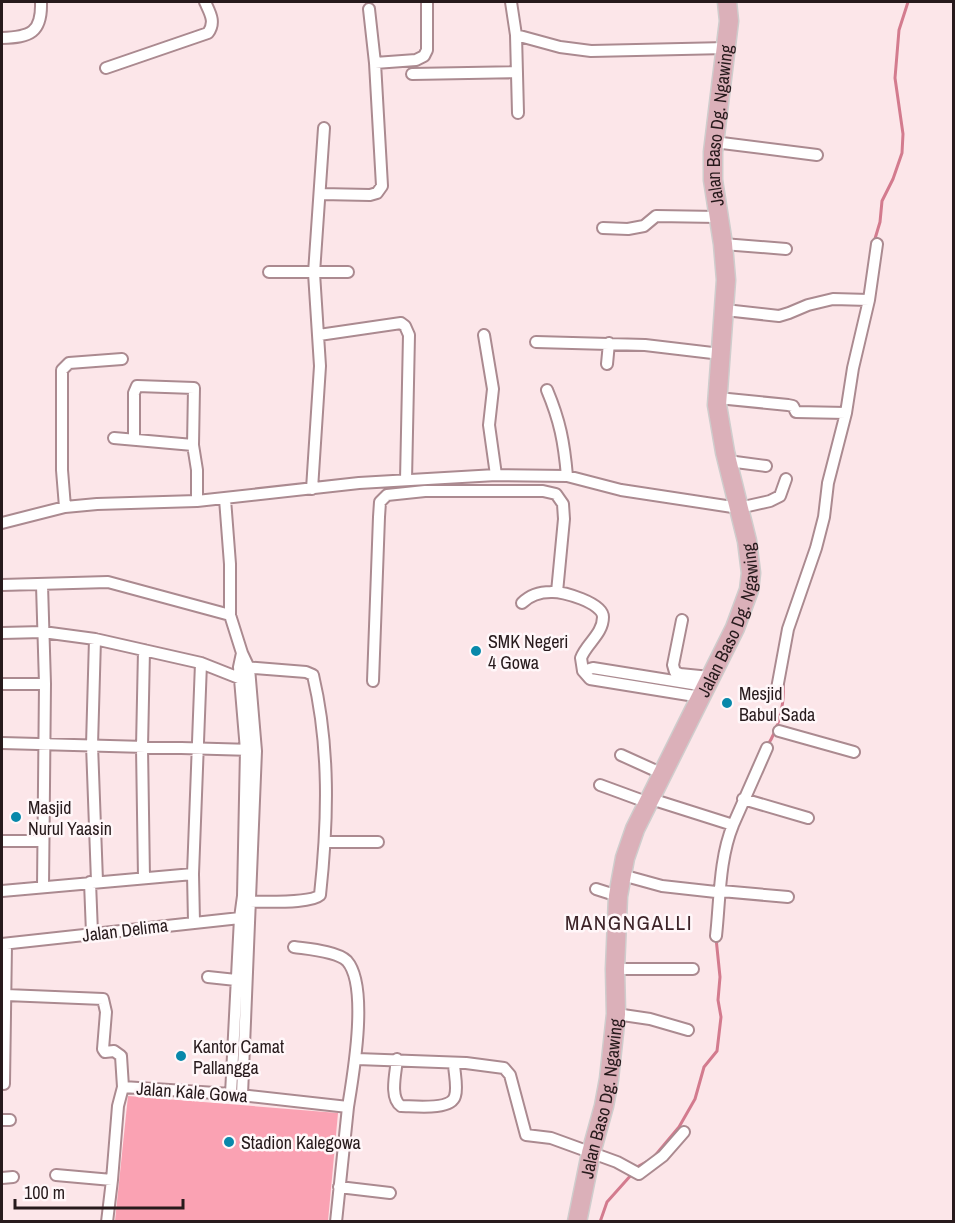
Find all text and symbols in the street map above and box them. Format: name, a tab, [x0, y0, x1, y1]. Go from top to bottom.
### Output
street label: Jalan Baso Dg. Ngawing	[701, 43, 739, 208]
street label: Jalan Baso Dg. Ngawing	[690, 541, 764, 701]
place label: SMK Negeri 4 Gowa	[488, 629, 568, 675]
marker: SMK Negeri 4 Gowa	[469, 644, 483, 658]
place label: Mesjid Babul Sada	[739, 681, 815, 727]
marker: Mesjid Babul Sada	[720, 696, 734, 710]
place label: Masjid Nurul Yaasin	[28, 795, 112, 841]
marker: Masjid Nurul Yaasin	[9, 810, 23, 824]
district label: MANGNGALLI	[565, 908, 693, 937]
street label: Jalan Delima	[81, 912, 169, 948]
street label: Jalan Baso Dg. Ngawing	[574, 1017, 628, 1181]
place label: Kantor Camat Pallangga	[193, 1034, 284, 1080]
marker: Kantor Camat Pallangga	[174, 1049, 188, 1063]
street label: Jalan Kale Gowa	[135, 1076, 249, 1108]
place label: Stadion Kalegowa	[241, 1130, 361, 1155]
marker: Stadion Kalegowa	[222, 1135, 236, 1149]
scale bar	[15, 1172, 183, 1210]
text: 100 m	[24, 1180, 65, 1205]

